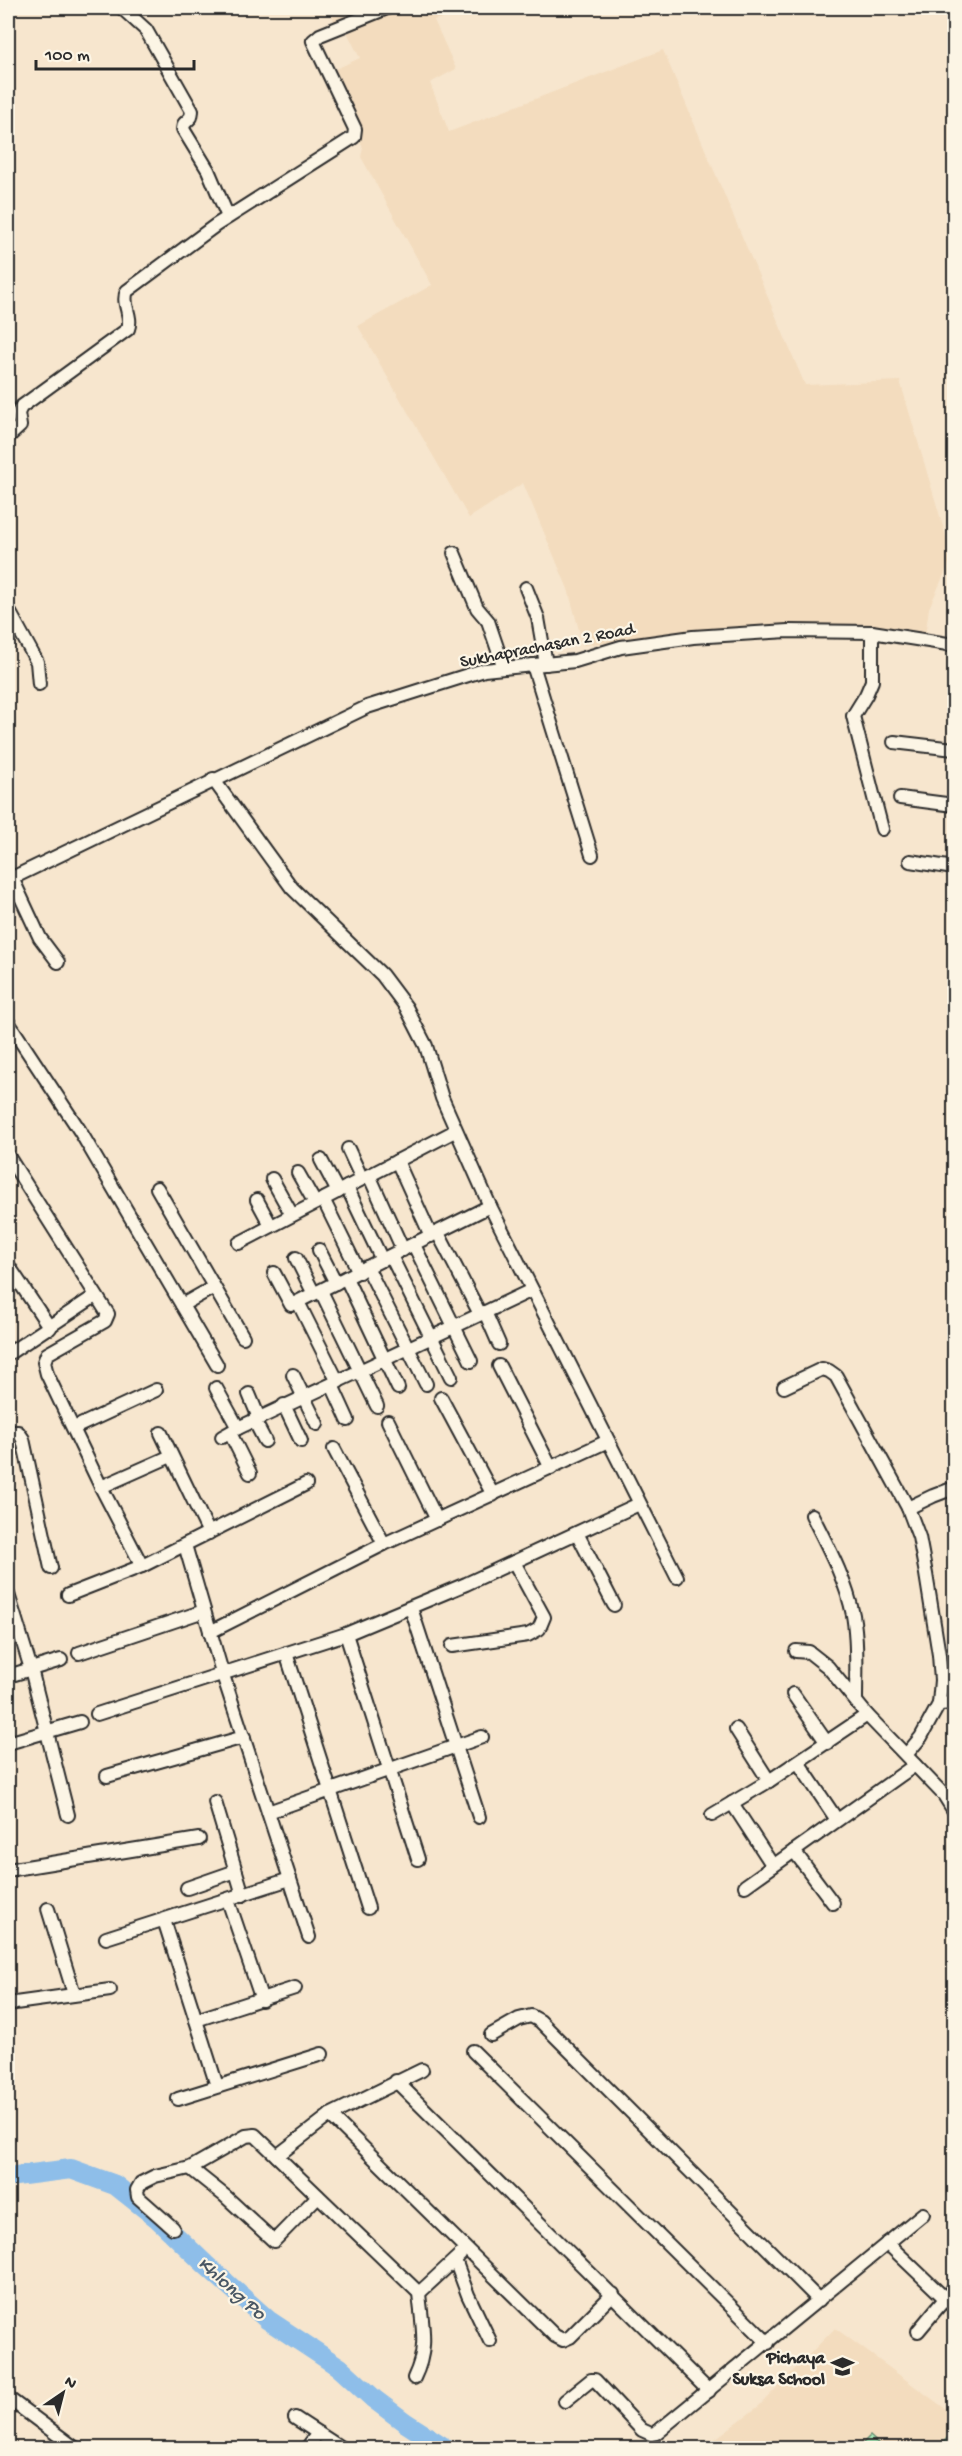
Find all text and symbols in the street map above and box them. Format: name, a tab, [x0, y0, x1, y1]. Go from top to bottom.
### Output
scale bar	[36, 33, 194, 71]
text: 100 m	[44, 46, 90, 67]
street label: Sukhaprachasan 2 Road	[458, 619, 638, 674]
water label: Khlong Po	[192, 2253, 271, 2327]
place label: Pichaya Suksa School	[733, 2349, 826, 2391]
school or university icon: Pichaya Suksa School	[830, 2354, 856, 2380]
north arrow	[33, 2363, 93, 2423]
text: N	[60, 2373, 80, 2395]

